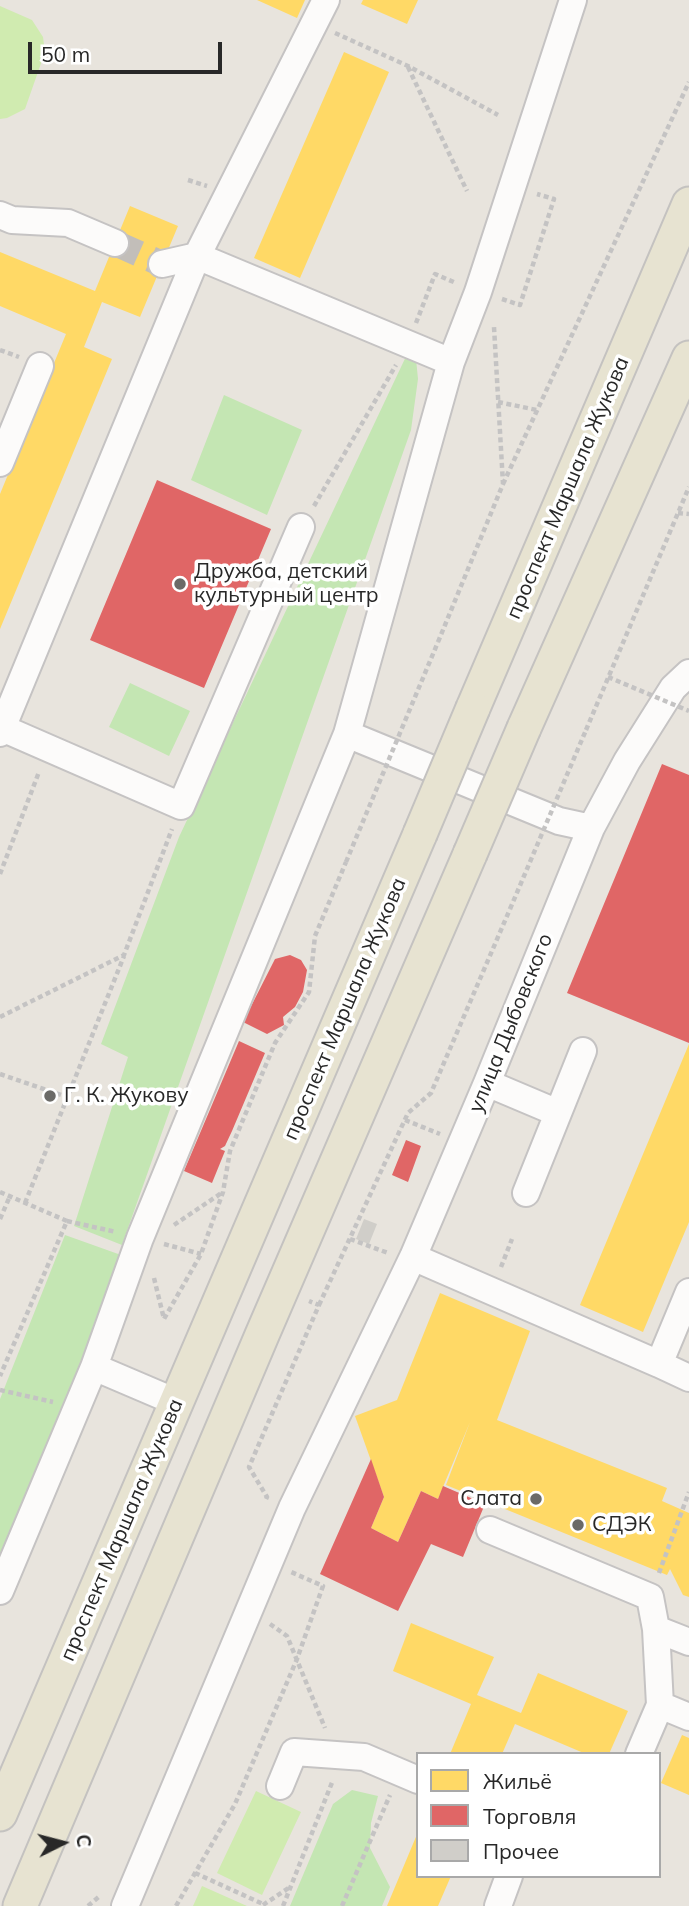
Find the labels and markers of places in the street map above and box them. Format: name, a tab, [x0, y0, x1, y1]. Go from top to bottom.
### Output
place label: Дружба, детский культурный центр	[194, 559, 379, 609]
marker: Дружба, детский культурный центр	[172, 576, 188, 592]
place label: Г. К. Жукову	[64, 1083, 189, 1109]
marker: Г. К. Жукову	[42, 1088, 58, 1104]
place label: Слата	[460, 1486, 522, 1512]
marker: Слата	[528, 1491, 544, 1507]
place label: СДЭК	[592, 1512, 651, 1538]
marker: СДЭК	[570, 1517, 586, 1533]

